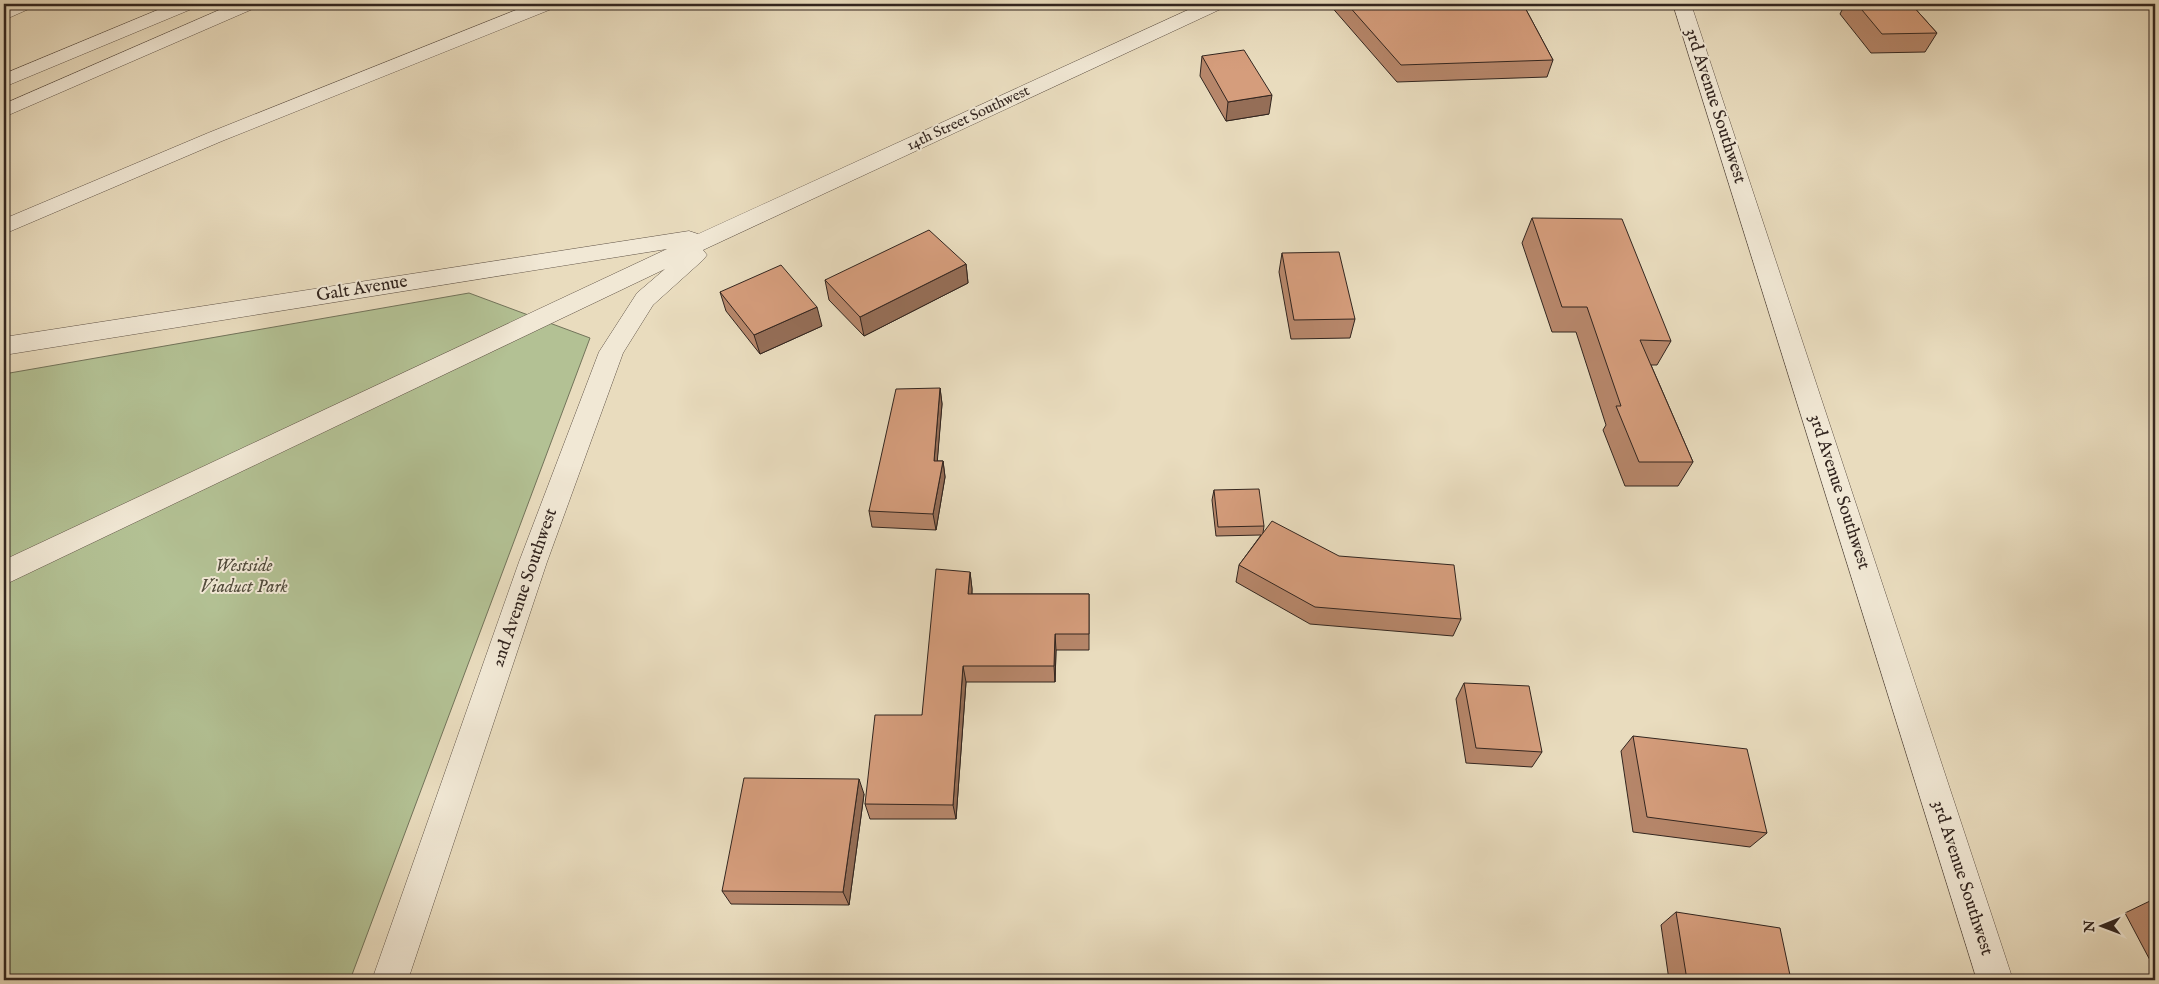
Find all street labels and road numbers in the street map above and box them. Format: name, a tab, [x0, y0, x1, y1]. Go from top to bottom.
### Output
street label: 3rd Avenue Southwest	[1679, 25, 1751, 187]
street label: 14th Street Southwest	[904, 81, 1032, 155]
street label: Galt Avenue	[315, 270, 409, 308]
street label: 3rd Avenue Southwest	[1803, 411, 1875, 573]
street label: 2nd Avenue Southwest	[487, 505, 563, 671]
street label: 3rd Avenue Southwest	[1926, 797, 1998, 959]

